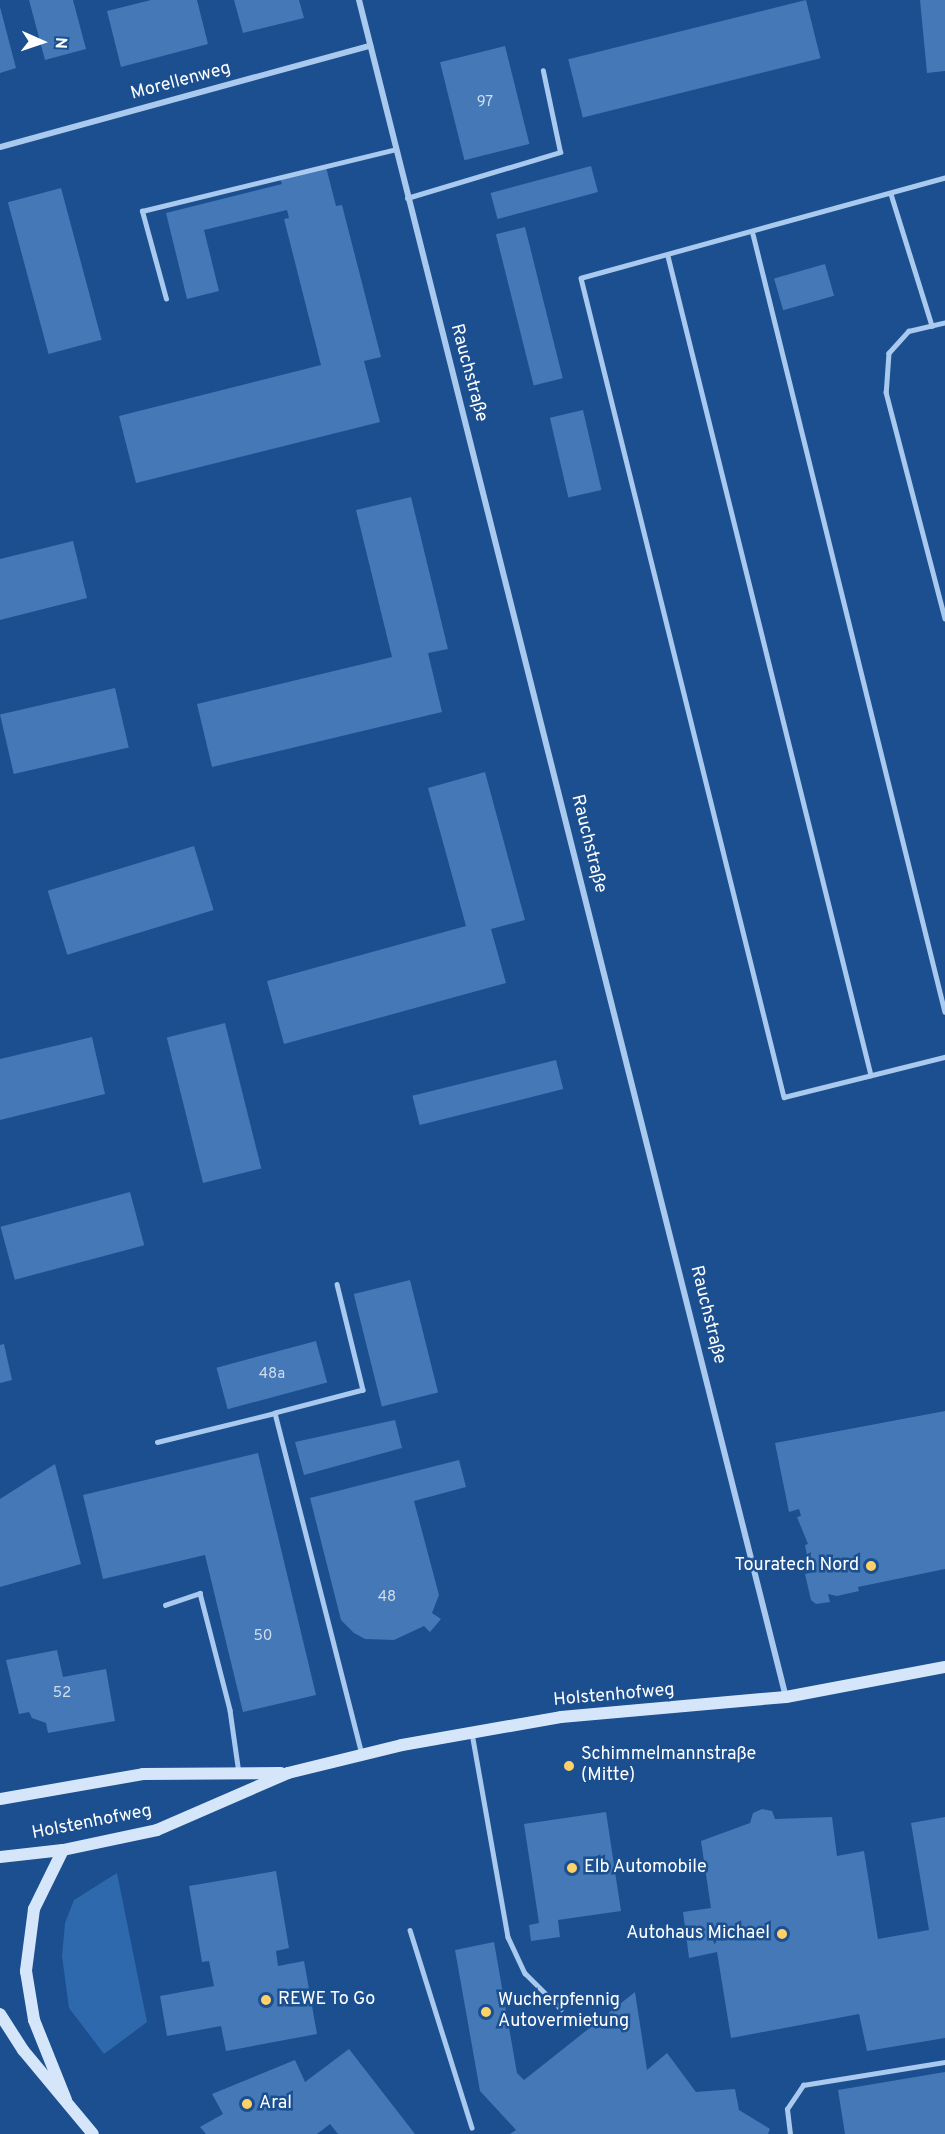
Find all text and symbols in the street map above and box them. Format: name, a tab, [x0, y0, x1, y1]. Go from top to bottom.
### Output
north arrow	[12, 12, 72, 72]
text: N	[50, 37, 70, 49]
street label: Morellenweg	[129, 58, 233, 106]
house number: 97	[477, 94, 493, 112]
street label: Rauchstraße	[445, 322, 491, 424]
street label: Rauchstraße	[565, 793, 611, 895]
street label: Rauchstraße	[684, 1264, 730, 1366]
house number: 48a	[259, 1366, 285, 1384]
place label: Touratech Nord	[735, 1555, 859, 1577]
marker: Touratech Nord	[864, 1559, 878, 1573]
house number: 48	[378, 1589, 396, 1607]
house number: 50	[254, 1628, 272, 1646]
street label: Holstenhofweg	[552, 1680, 676, 1712]
house number: 52	[53, 1685, 71, 1703]
place label: Schimmelmannstraße (Mitte)	[581, 1745, 756, 1788]
marker: Schimmelmannstraße (Mitte)	[562, 1759, 576, 1773]
street label: Holstenhofweg	[30, 1801, 154, 1845]
place label: Elb Automobile	[584, 1857, 707, 1879]
marker: Elb Automobile	[565, 1861, 579, 1875]
place label: Autohaus Michael	[626, 1923, 770, 1945]
marker: Autohaus Michael	[775, 1927, 789, 1941]
place label: REWE To Go	[278, 1989, 376, 2011]
place label: Wucherpfennig Autovermietung	[498, 1991, 629, 2034]
marker: REWE To Go	[259, 1993, 273, 2007]
marker: Wucherpfennig Autovermietung	[479, 2005, 493, 2019]
place label: Aral	[259, 2093, 292, 2115]
marker: Aral	[240, 2097, 254, 2111]

